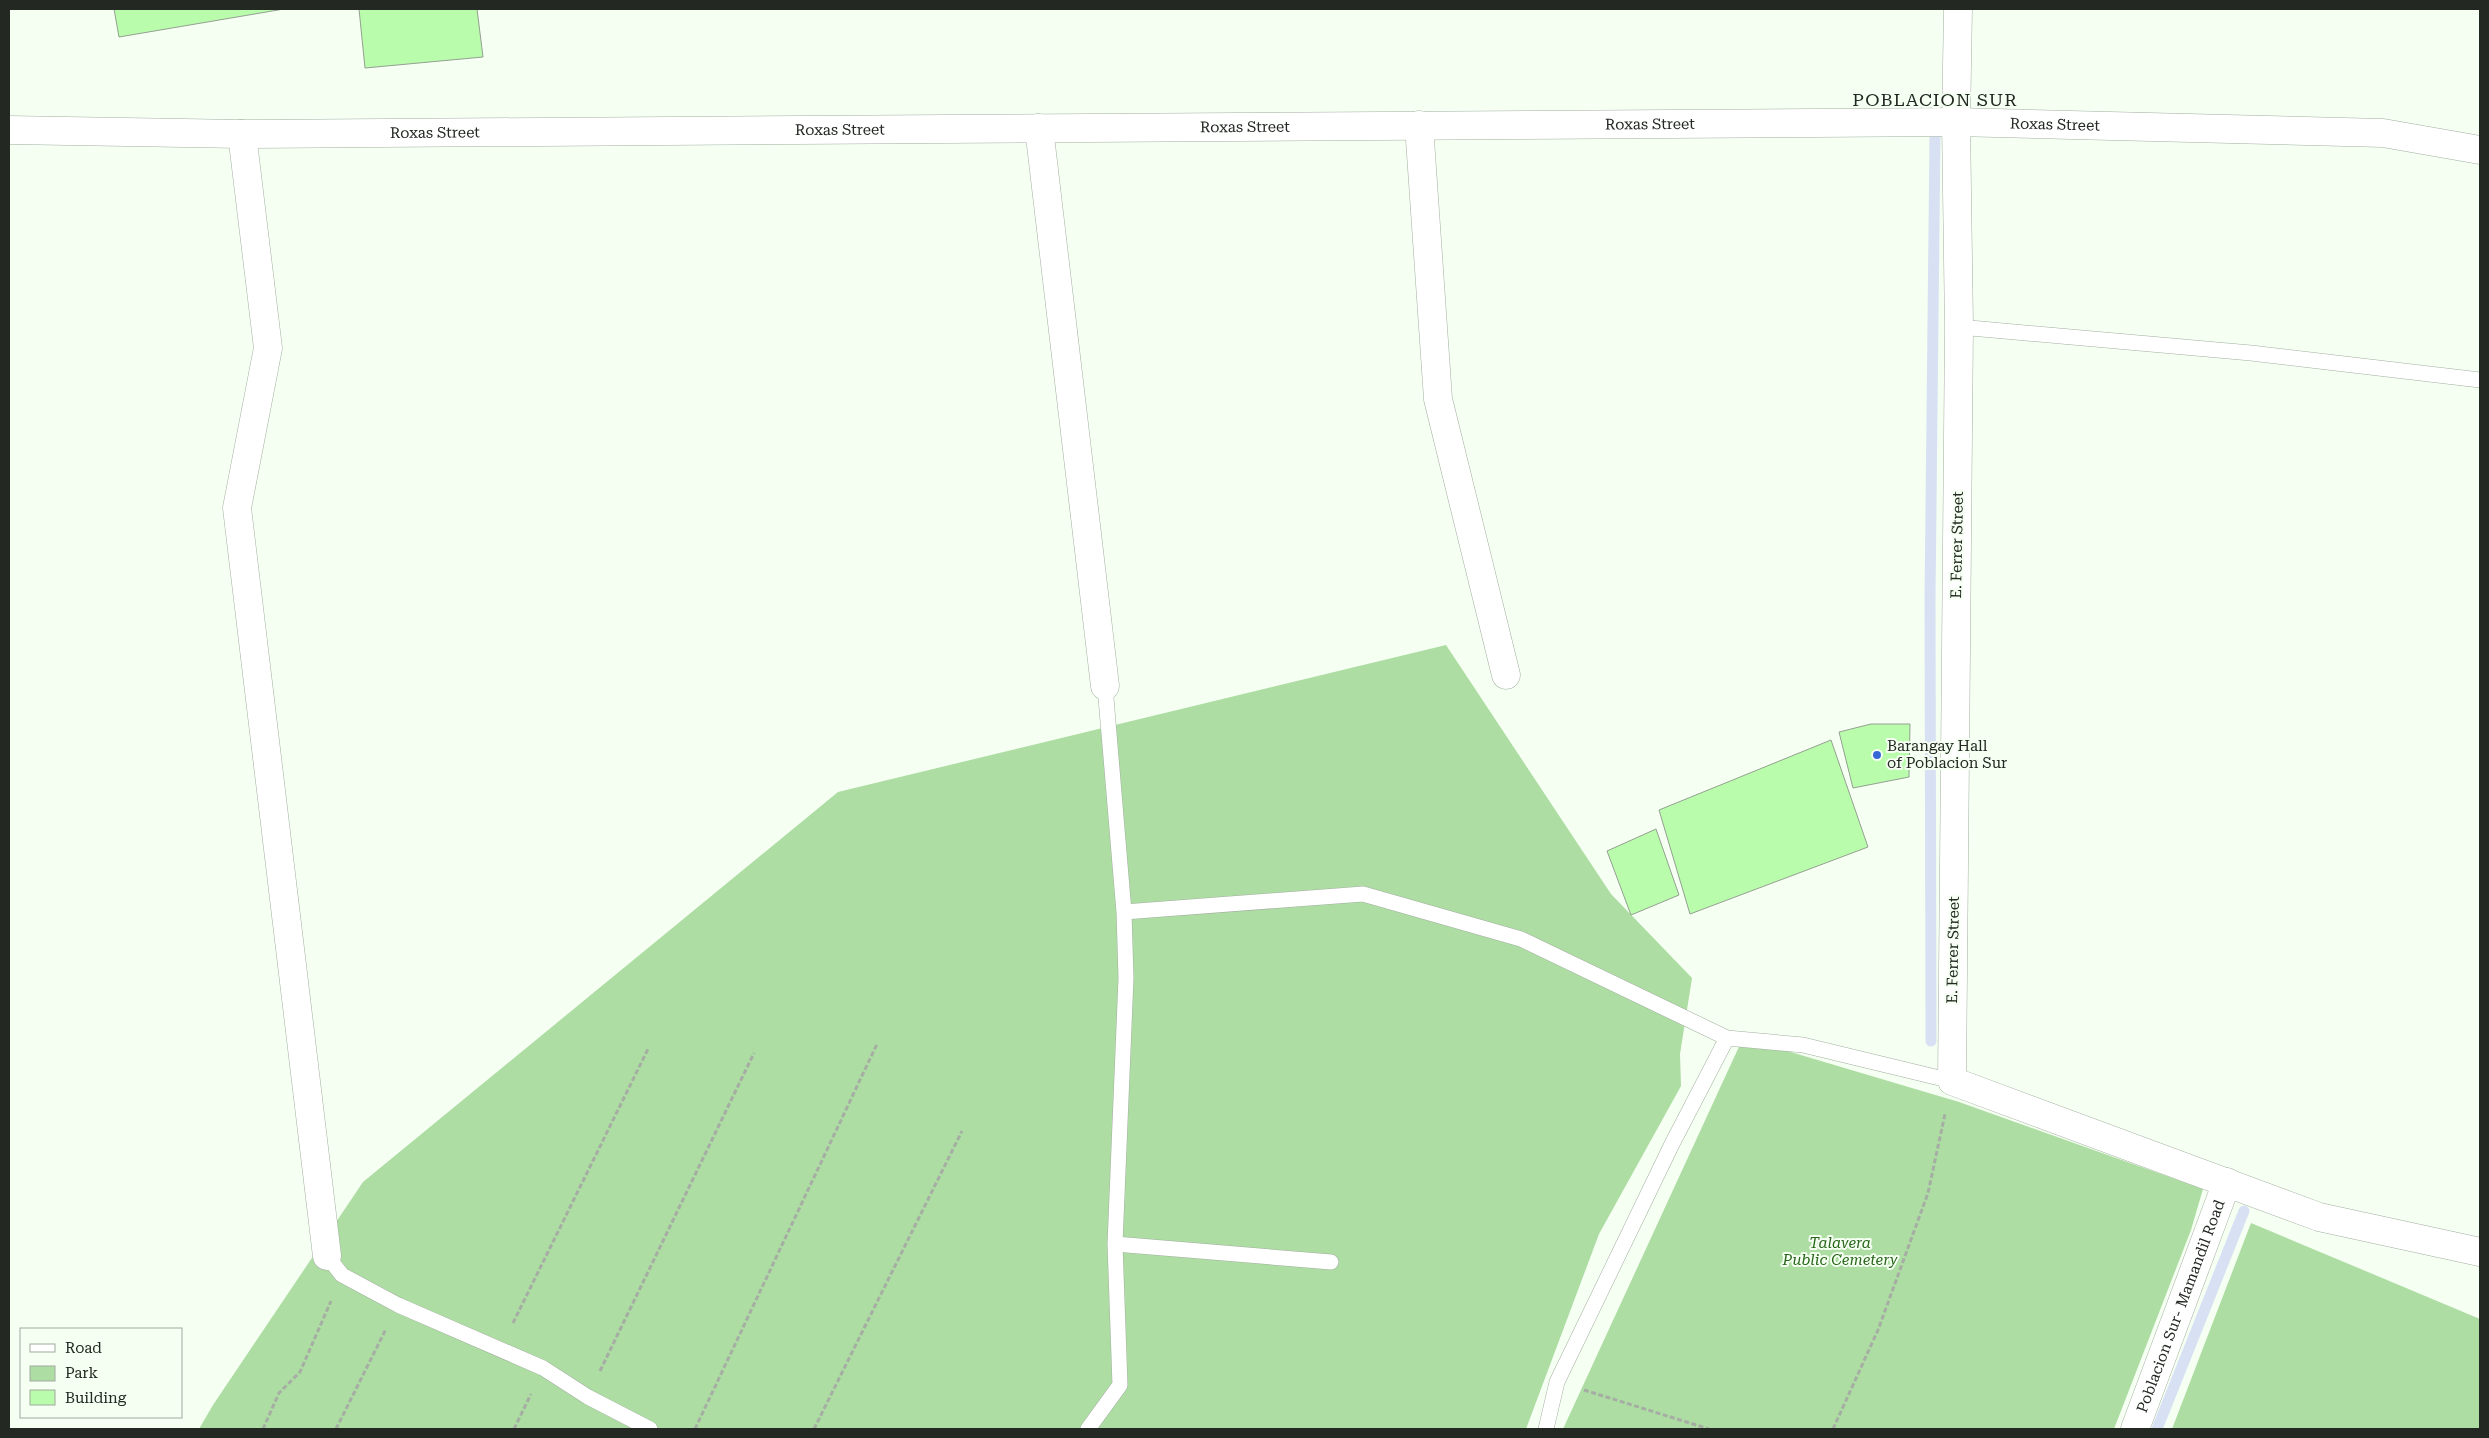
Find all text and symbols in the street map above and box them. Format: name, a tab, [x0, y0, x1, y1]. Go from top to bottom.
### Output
district label: POBLACION SUR	[1852, 89, 2018, 110]
street label: Roxas Street	[2010, 114, 2100, 135]
street label: Roxas Street	[1605, 115, 1695, 133]
street label: Roxas Street	[1200, 118, 1290, 136]
street label: Roxas Street	[795, 120, 885, 139]
street label: Roxas Street	[390, 123, 480, 142]
street label: E. Ferrer Street	[1947, 491, 1967, 599]
place label: Barangay Hall of Poblacion Sur	[1887, 737, 2007, 772]
marker: Barangay Hall of Poblacion Sur	[1871, 749, 1883, 761]
street label: E. Ferrer Street	[1943, 896, 1963, 1004]
street label: Poblacion Sur- Mamandil Road	[2133, 1197, 2229, 1415]
park label: Talavera Public Cemetery	[1782, 1234, 1898, 1269]
legend	[20, 1328, 182, 1418]
text: Road	[65, 1339, 102, 1357]
text: Park	[65, 1364, 99, 1382]
text: Building	[65, 1389, 127, 1407]

